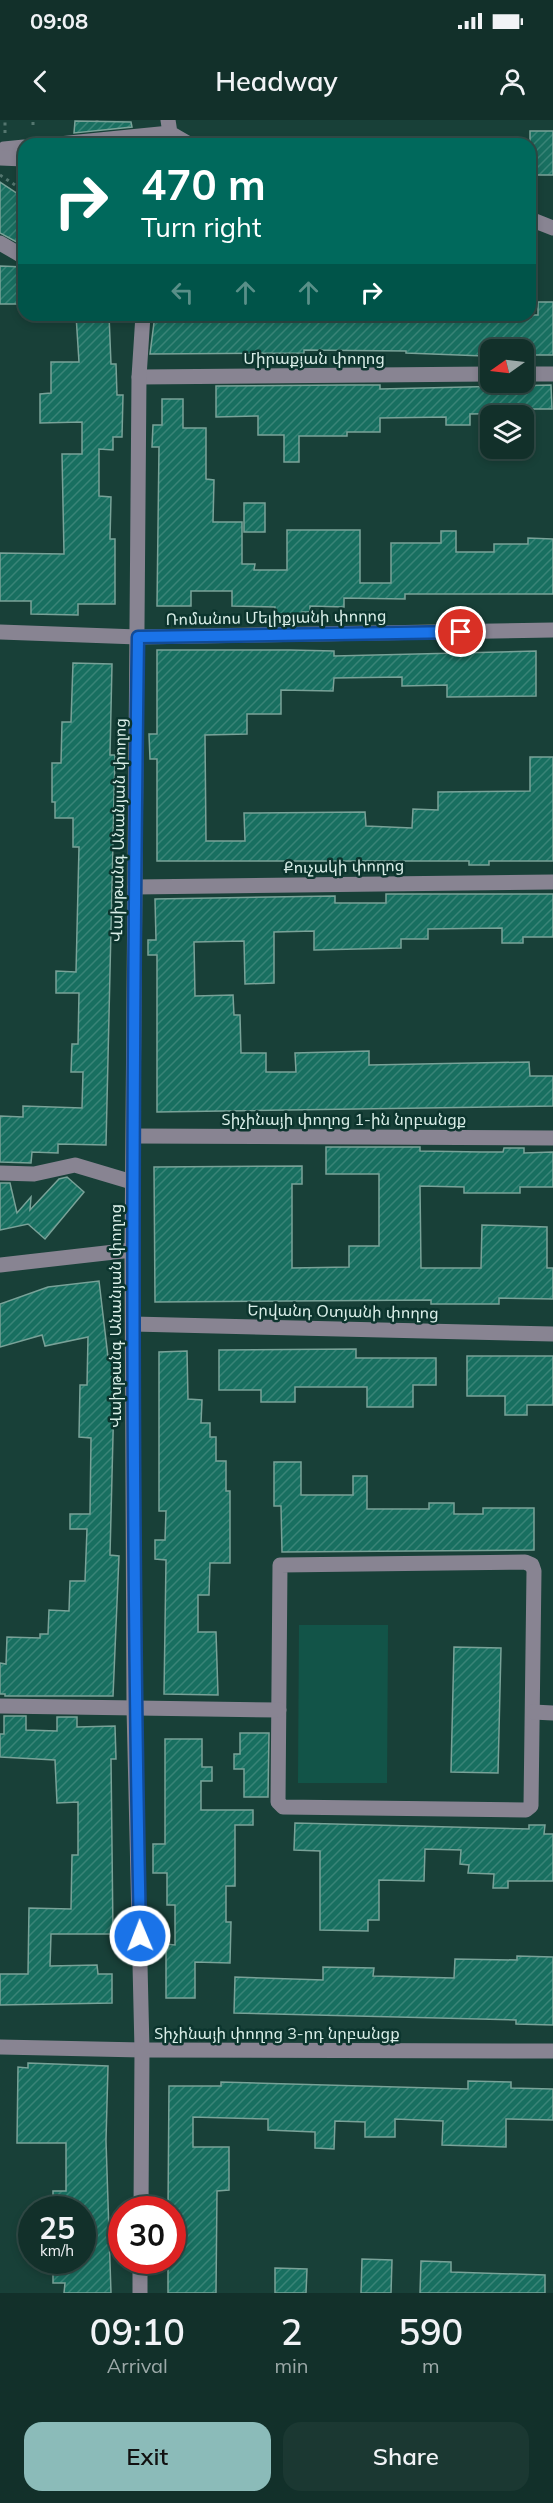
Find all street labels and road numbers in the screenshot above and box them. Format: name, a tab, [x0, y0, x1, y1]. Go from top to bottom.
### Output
street label: Միրաքյան փողոց	[243, 348, 385, 368]
street label: Ռոմանոս Մելիքյանի փողոց	[165, 605, 387, 629]
street label: Վախթանգ Անանյան փողոց	[106, 718, 130, 942]
street label: Քուչակի փողոց	[284, 855, 404, 877]
street label: Տիչինայի փողոց 1-ին նրբանցք	[222, 1109, 466, 1129]
street label: Վախթանգ Անանյան փողոց	[105, 1204, 125, 1428]
street label: Երվանդ Օտյանի փողոց	[247, 1299, 439, 1323]
street label: Տիչինայի փողոց 3-րդ նրբանցք	[154, 2023, 400, 2043]

